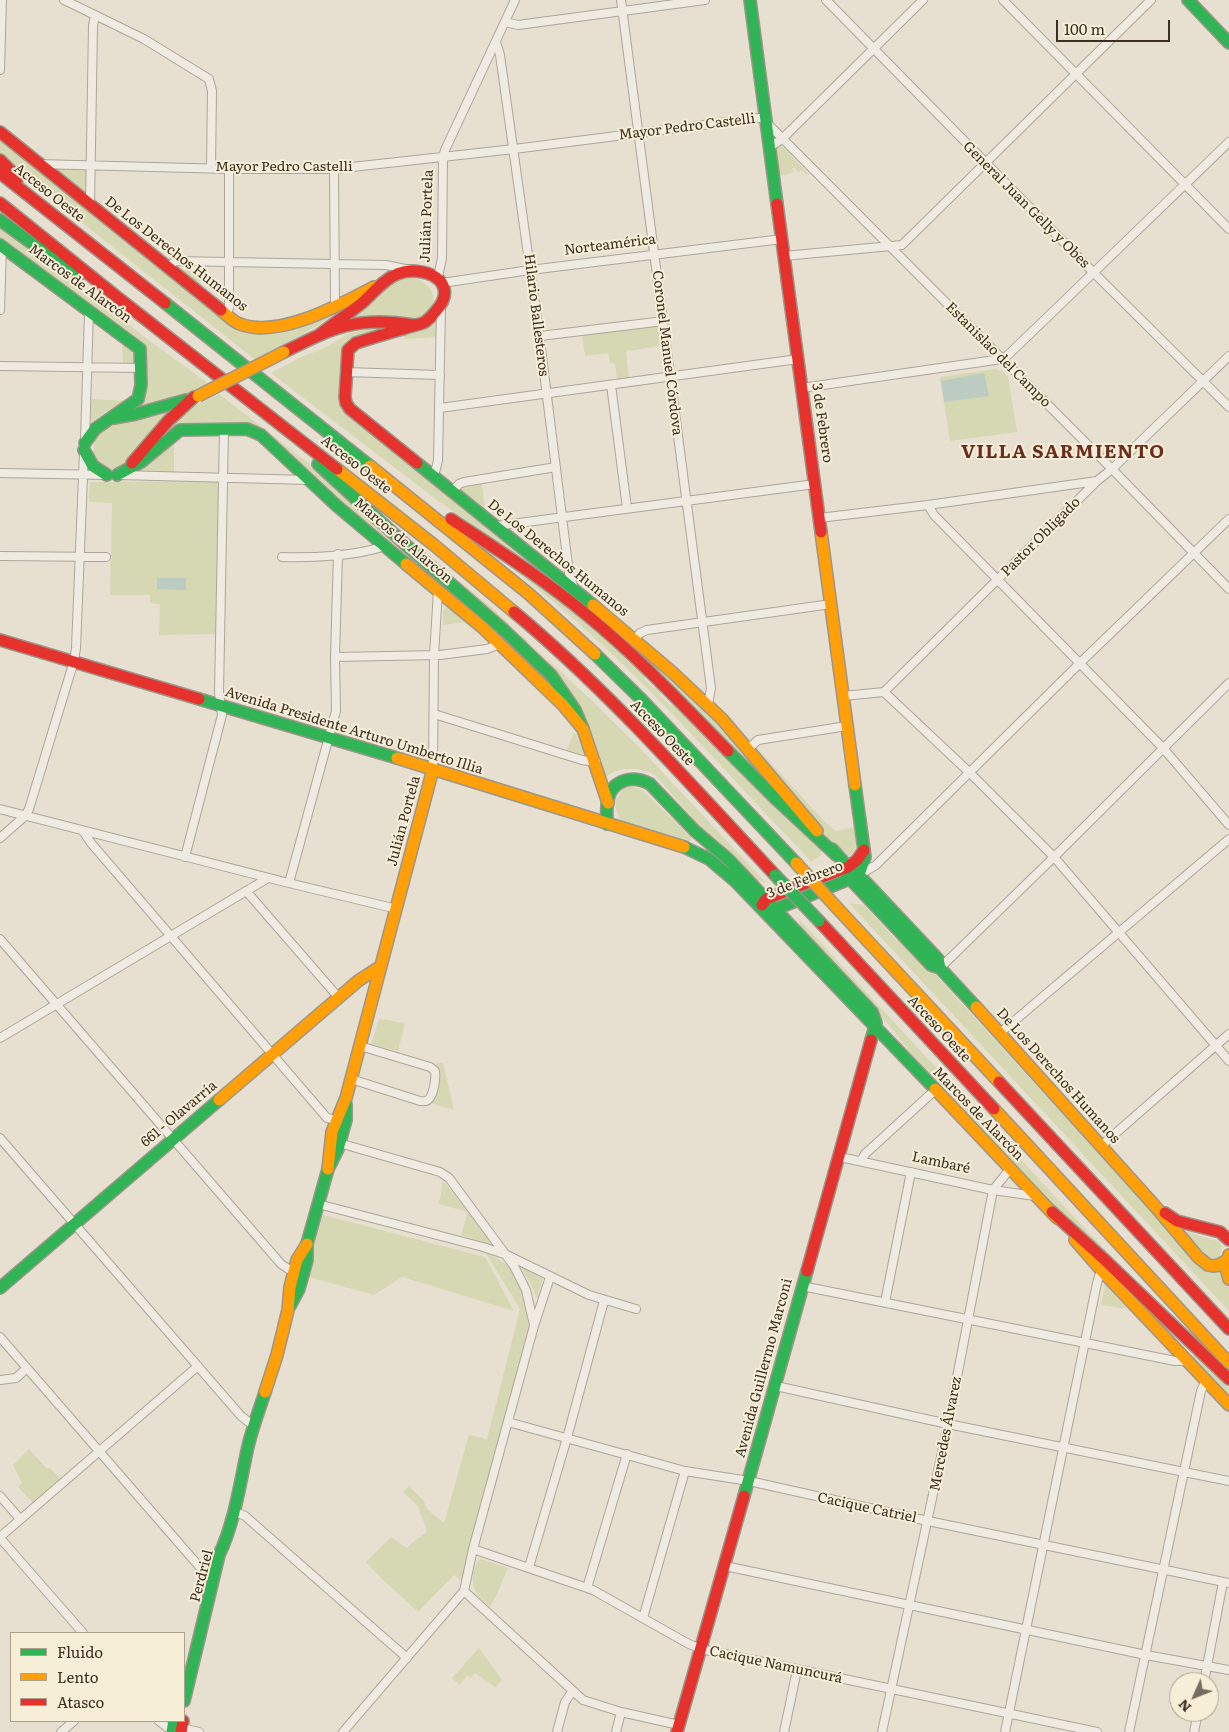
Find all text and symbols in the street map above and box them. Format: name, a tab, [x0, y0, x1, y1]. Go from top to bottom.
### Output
scale bar	[1059, 10, 1173, 42]
text: 100 m	[1064, 17, 1105, 40]
street label: Mayor Pedro Castelli	[618, 110, 756, 144]
street label: General Juan Gelly y Obes	[959, 138, 1093, 272]
street label: Mayor Pedro Castelli	[215, 159, 353, 175]
street label: Acceso Oeste	[10, 160, 88, 226]
street label: Julián Portela	[417, 169, 437, 263]
street label: De Los Derechos Humanos	[101, 193, 251, 315]
street label: Norteamérica	[563, 231, 657, 259]
street label: Marcos de Alarcón	[25, 241, 135, 327]
street label: Hilario Ballesteros	[520, 253, 552, 377]
street label: Coronel Manuel Córdova	[649, 270, 685, 436]
street label: Estanislao del Campo	[942, 299, 1054, 411]
street label: 3 de Febrero	[808, 382, 836, 464]
street label: Acceso Oeste	[317, 432, 395, 498]
district label: VILLA SARMIENTO	[959, 441, 1167, 463]
street label: Pastor Obligado	[998, 494, 1084, 580]
street label: Marcos de Alarcón	[350, 495, 456, 587]
street label: De Los Derechos Humanos	[484, 496, 632, 620]
street label: Avenida Presidente Arturo Umberto Illia	[223, 684, 485, 778]
street label: Acceso Oeste	[626, 697, 698, 769]
street label: Julián Portela	[384, 774, 424, 868]
street label: 3 de Febrero	[764, 858, 846, 902]
street label: Acceso Oeste	[904, 992, 974, 1066]
street label: De Los Derechos Humanos	[993, 1005, 1123, 1147]
street label: Marcos de Alarcón	[929, 1064, 1027, 1164]
street label: 661 - Olavarría	[137, 1077, 221, 1151]
street label: Lambaré	[910, 1149, 972, 1177]
street label: Avenida Guillermo Marconi	[732, 1276, 796, 1460]
street label: Mercedes Álvarez	[927, 1375, 965, 1493]
street label: Cacique Catriel	[816, 1489, 918, 1527]
street label: Perdriel	[187, 1548, 217, 1604]
legend	[10, 1632, 185, 1722]
text: Fluido	[57, 1640, 103, 1663]
street label: Cacique Namuncurá	[708, 1643, 844, 1687]
text: Lento	[57, 1665, 98, 1688]
north arrow	[1169, 1672, 1219, 1722]
text: Atasco	[57, 1690, 104, 1713]
text: N	[1173, 1696, 1195, 1718]

